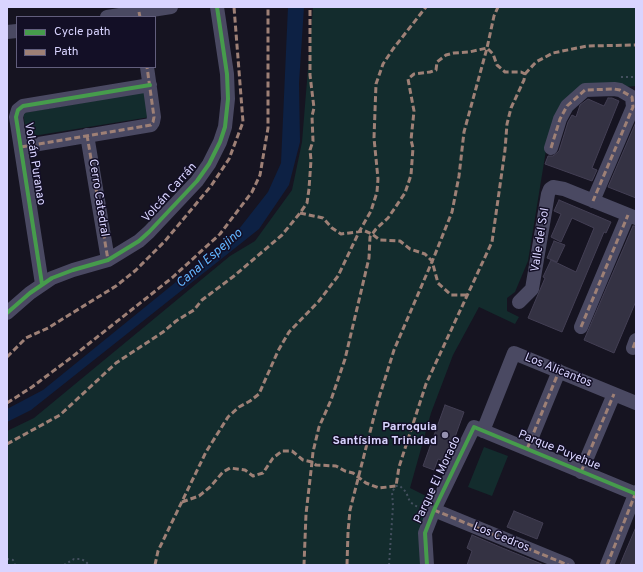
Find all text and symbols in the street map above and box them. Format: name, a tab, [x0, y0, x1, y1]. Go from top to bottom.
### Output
legend	[16, 16, 156, 68]
text: Cycle path	[54, 24, 111, 40]
text: Path	[54, 44, 79, 60]
street label: Volcán Puranao	[20, 122, 48, 206]
street label: Cerro Catedral	[85, 158, 111, 238]
street label: Volcán Carrán	[140, 160, 200, 226]
street label: Valle del Sol	[529, 207, 553, 273]
water label: Canal Espejino	[174, 226, 246, 292]
street label: Los Alicantos	[522, 351, 594, 391]
place label: Parroquia Santísima Trinidad	[332, 421, 437, 449]
street label: Parque Puyehue	[516, 428, 602, 474]
marker: Parroquia Santísima Trinidad	[440, 430, 450, 440]
street label: Parque El Morado	[411, 434, 465, 526]
street label: Los Cedros	[471, 520, 531, 556]

